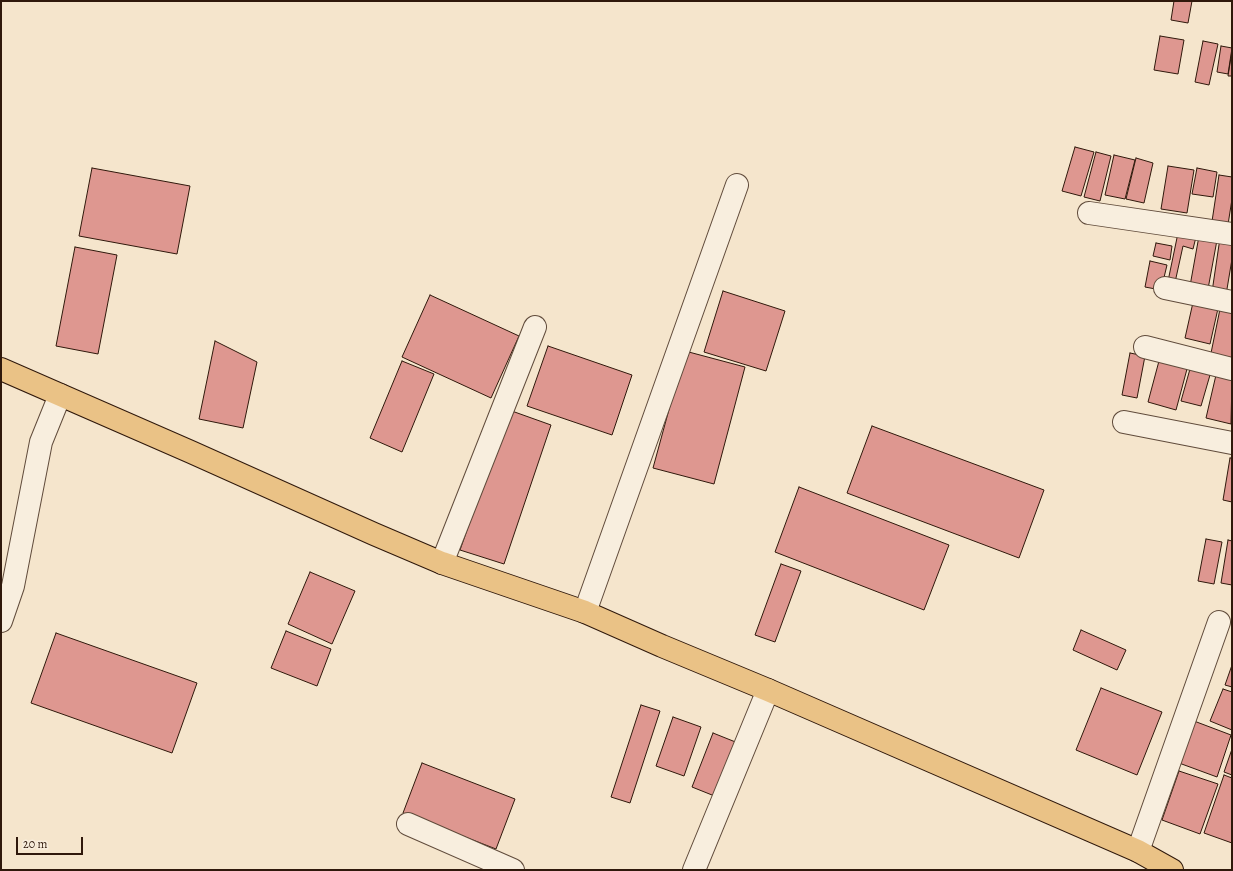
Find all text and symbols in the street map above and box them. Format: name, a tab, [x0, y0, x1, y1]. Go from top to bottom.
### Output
scale bar	[18, 829, 85, 855]
text: 20 m	[23, 836, 47, 852]

